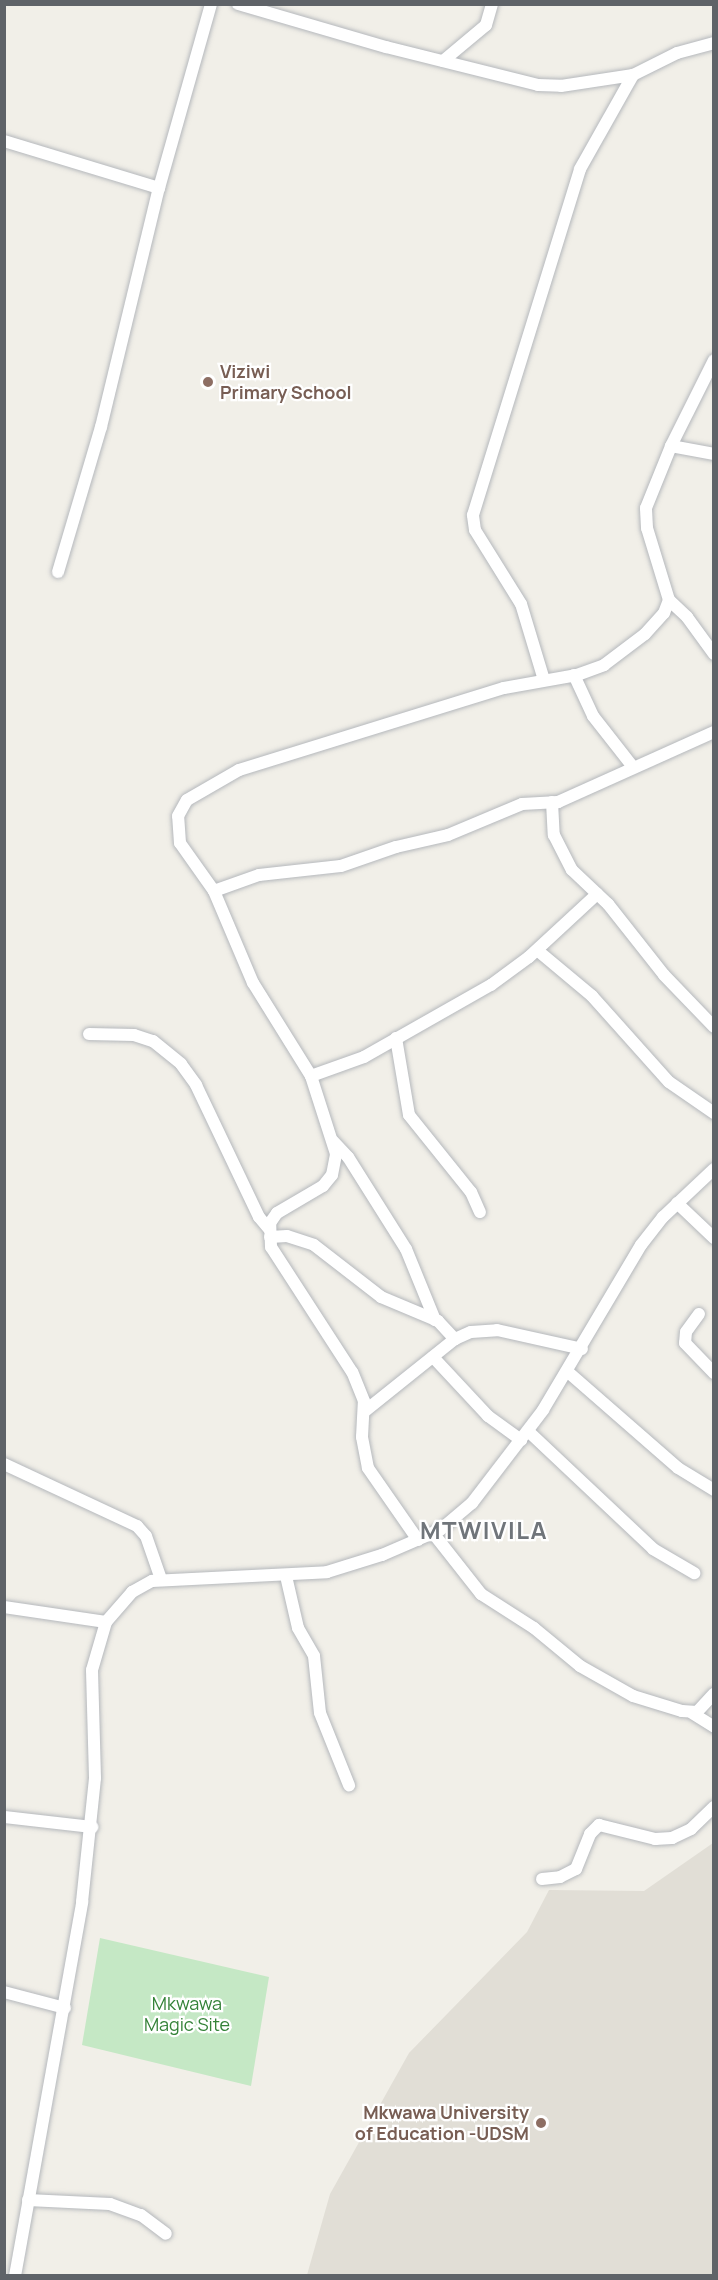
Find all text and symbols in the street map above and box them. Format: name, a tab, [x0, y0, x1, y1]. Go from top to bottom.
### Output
place label: Viziwi Primary School	[220, 361, 352, 404]
marker: Viziwi Primary School	[201, 375, 215, 389]
district label: MTWIVILA	[420, 1516, 548, 1544]
park label: Mkwawa Magic Site	[144, 1993, 230, 2036]
place label: Mkwawa University of Education -UDSM	[355, 2102, 529, 2144]
marker: Mkwawa University of Education -UDSM	[534, 2116, 548, 2130]

